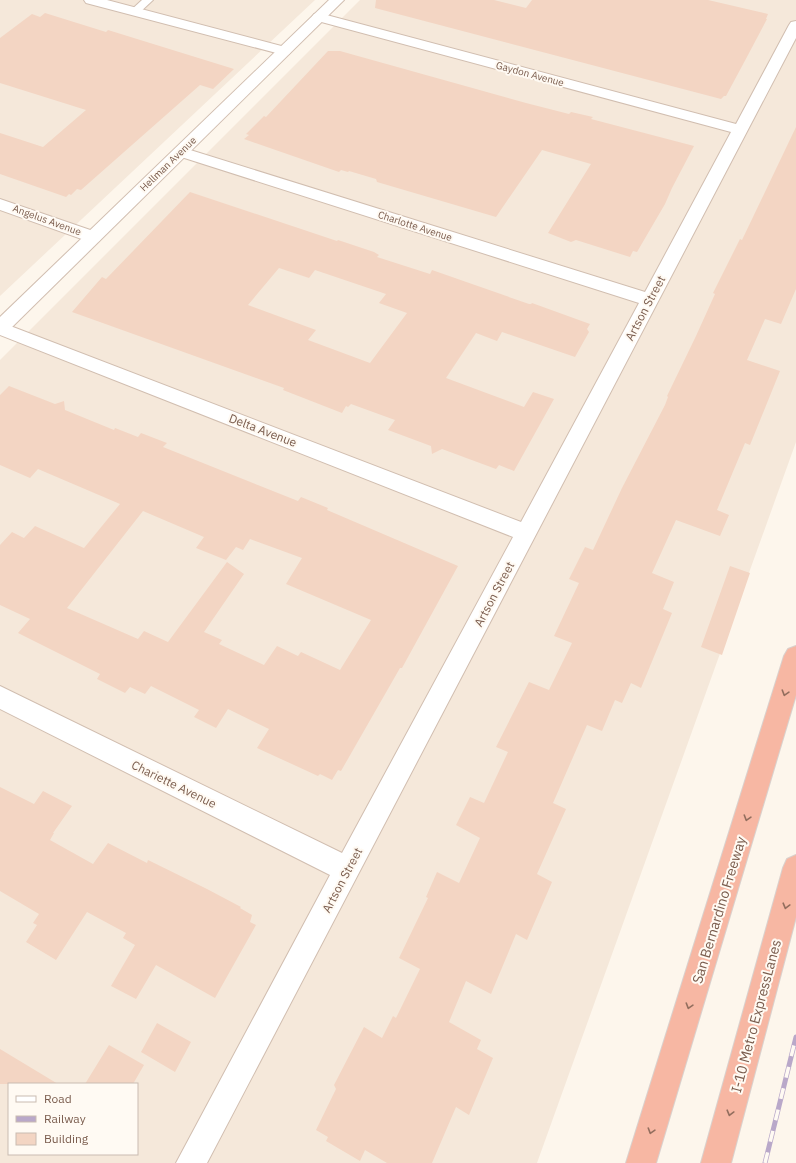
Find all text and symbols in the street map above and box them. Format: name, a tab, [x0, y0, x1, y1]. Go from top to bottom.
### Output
street label: Gaydon Avenue	[495, 59, 566, 89]
street label: Hellman Avenue	[137, 133, 199, 194]
street label: Angelus Avenue	[11, 202, 83, 239]
street label: Charlotte Avenue	[376, 208, 454, 244]
street label: Artson Street	[622, 273, 668, 343]
street label: Delta Avenue	[227, 410, 299, 450]
street label: Artson Street	[471, 559, 517, 629]
one-way arrow	[781, 689, 790, 696]
street label: Chariette Avenue	[129, 757, 219, 811]
one-way arrow	[743, 814, 752, 821]
street label: San Bernardino Freeway	[688, 834, 750, 986]
street label: Artson Street	[319, 845, 365, 915]
one-way arrow	[782, 902, 791, 909]
street label: I-10 Metro ExpressLanes	[727, 937, 785, 1094]
one-way arrow	[685, 1003, 694, 1010]
legend	[8, 1083, 138, 1155]
text: Road	[44, 1091, 72, 1106]
one-way arrow	[726, 1109, 735, 1116]
text: Railway	[44, 1111, 86, 1126]
one-way arrow	[647, 1127, 656, 1134]
text: Building	[44, 1131, 89, 1146]

